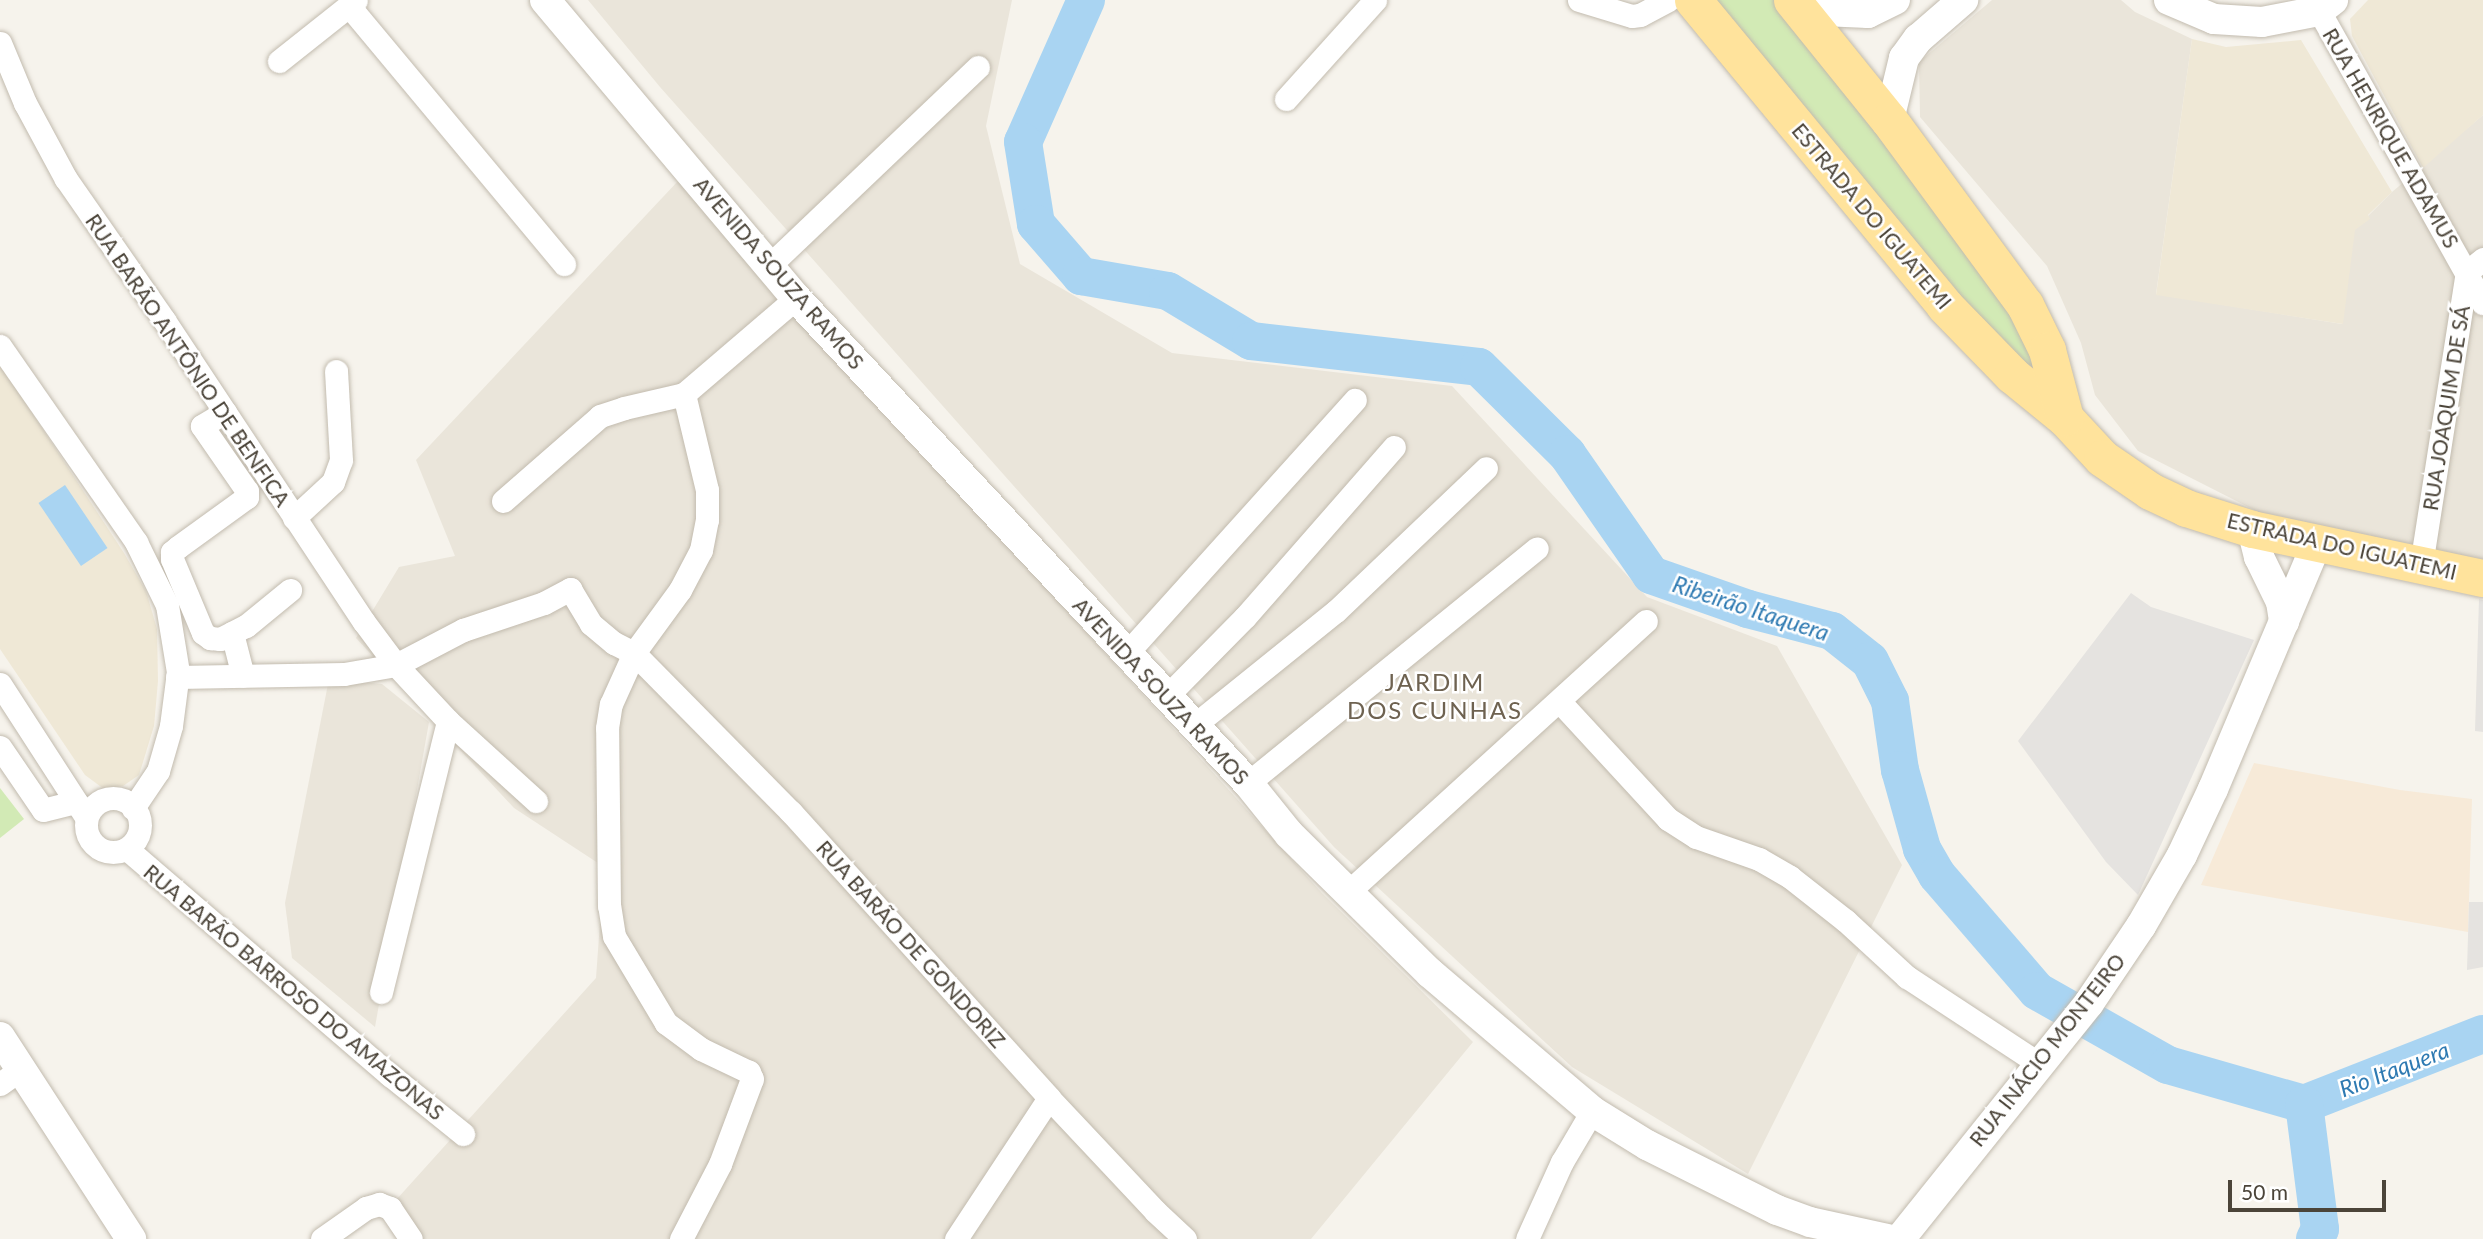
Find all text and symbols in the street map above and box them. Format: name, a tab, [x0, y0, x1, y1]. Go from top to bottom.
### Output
street label: RUA HENRIQUE ADAMUS	[2317, 23, 2465, 253]
street label: ESTRADA DO IGUATEMI	[1787, 118, 1957, 314]
street label: AVENIDA SOUZA RAMOS	[688, 171, 870, 375]
street label: RUA BARÃO ANTÔNIO DE BENFICA	[80, 208, 296, 512]
street label: RUA JOAQUIM DE SÁ	[2417, 303, 2475, 513]
street label: ESTRADA DO IGUATEMI	[2224, 507, 2460, 585]
water label: Ribeirão Itaquera	[1669, 570, 1833, 646]
street label: AVENIDA SOUZA RAMOS	[1067, 592, 1255, 790]
district label: JARDIM DOS CUNHAS	[1348, 668, 1522, 724]
street label: RUA BARÃO DE GONDORIZ	[811, 835, 1011, 1053]
street label: RUA BARÃO BARROSO DO AMAZONAS	[138, 858, 450, 1126]
street label: RUA INÁCIO MONTEIRO	[1964, 948, 2130, 1152]
water label: Rio Itaquera	[2335, 1035, 2453, 1103]
scale bar	[2231, 1166, 2388, 1210]
text: 50 m	[2241, 1179, 2288, 1204]

